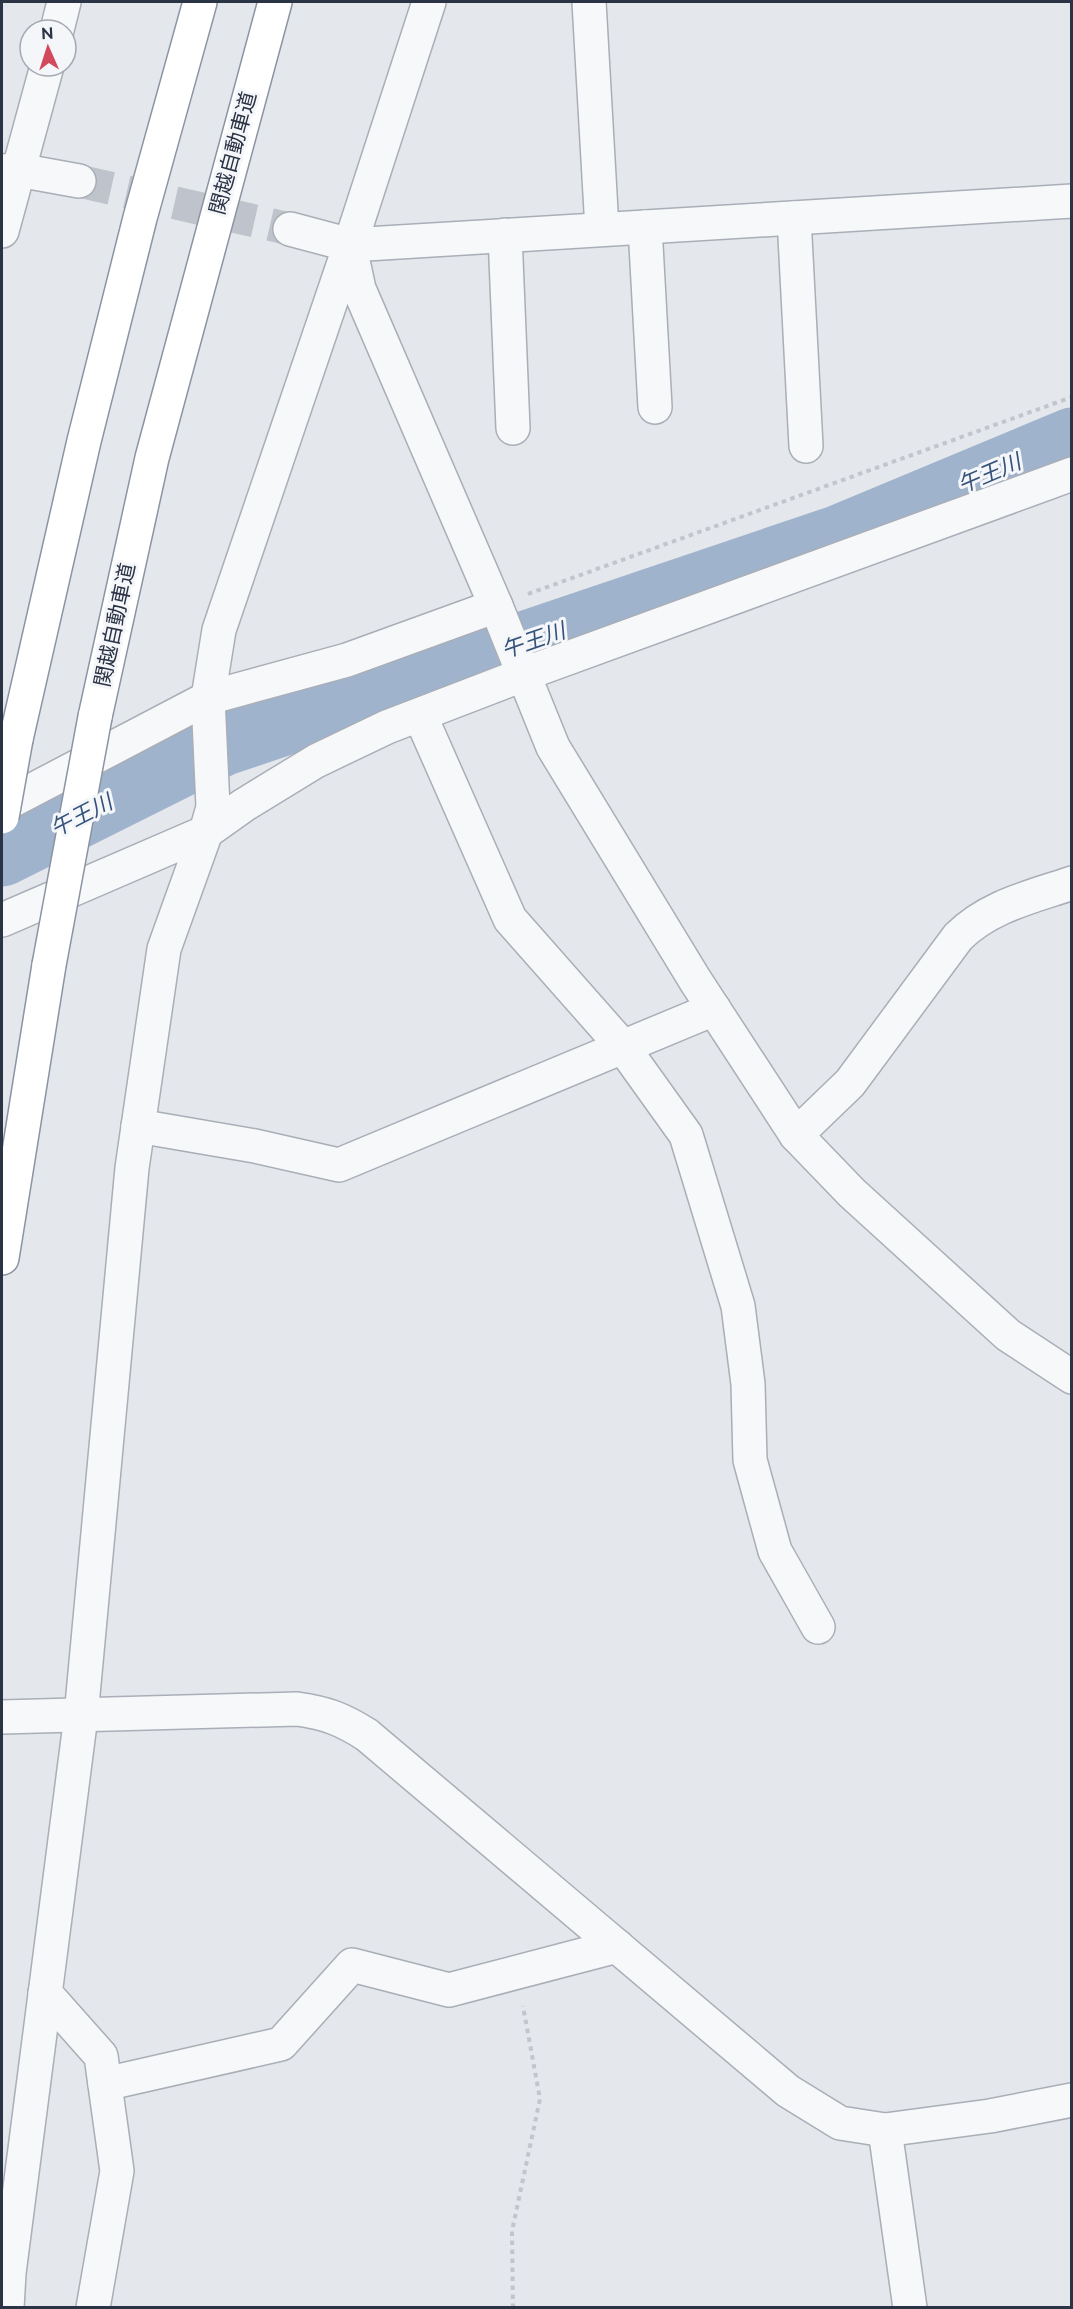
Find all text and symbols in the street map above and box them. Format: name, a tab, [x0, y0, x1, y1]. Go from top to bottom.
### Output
north arrow	[18, 18, 78, 78]
text: N	[41, 24, 54, 43]
street label: 関越自動車道	[204, 89, 261, 217]
water label: 午王川	[954, 447, 1026, 498]
street label: 関越自動車道	[89, 561, 140, 689]
water label: 午王川	[498, 616, 570, 663]
water label: 午王川	[46, 788, 118, 842]

